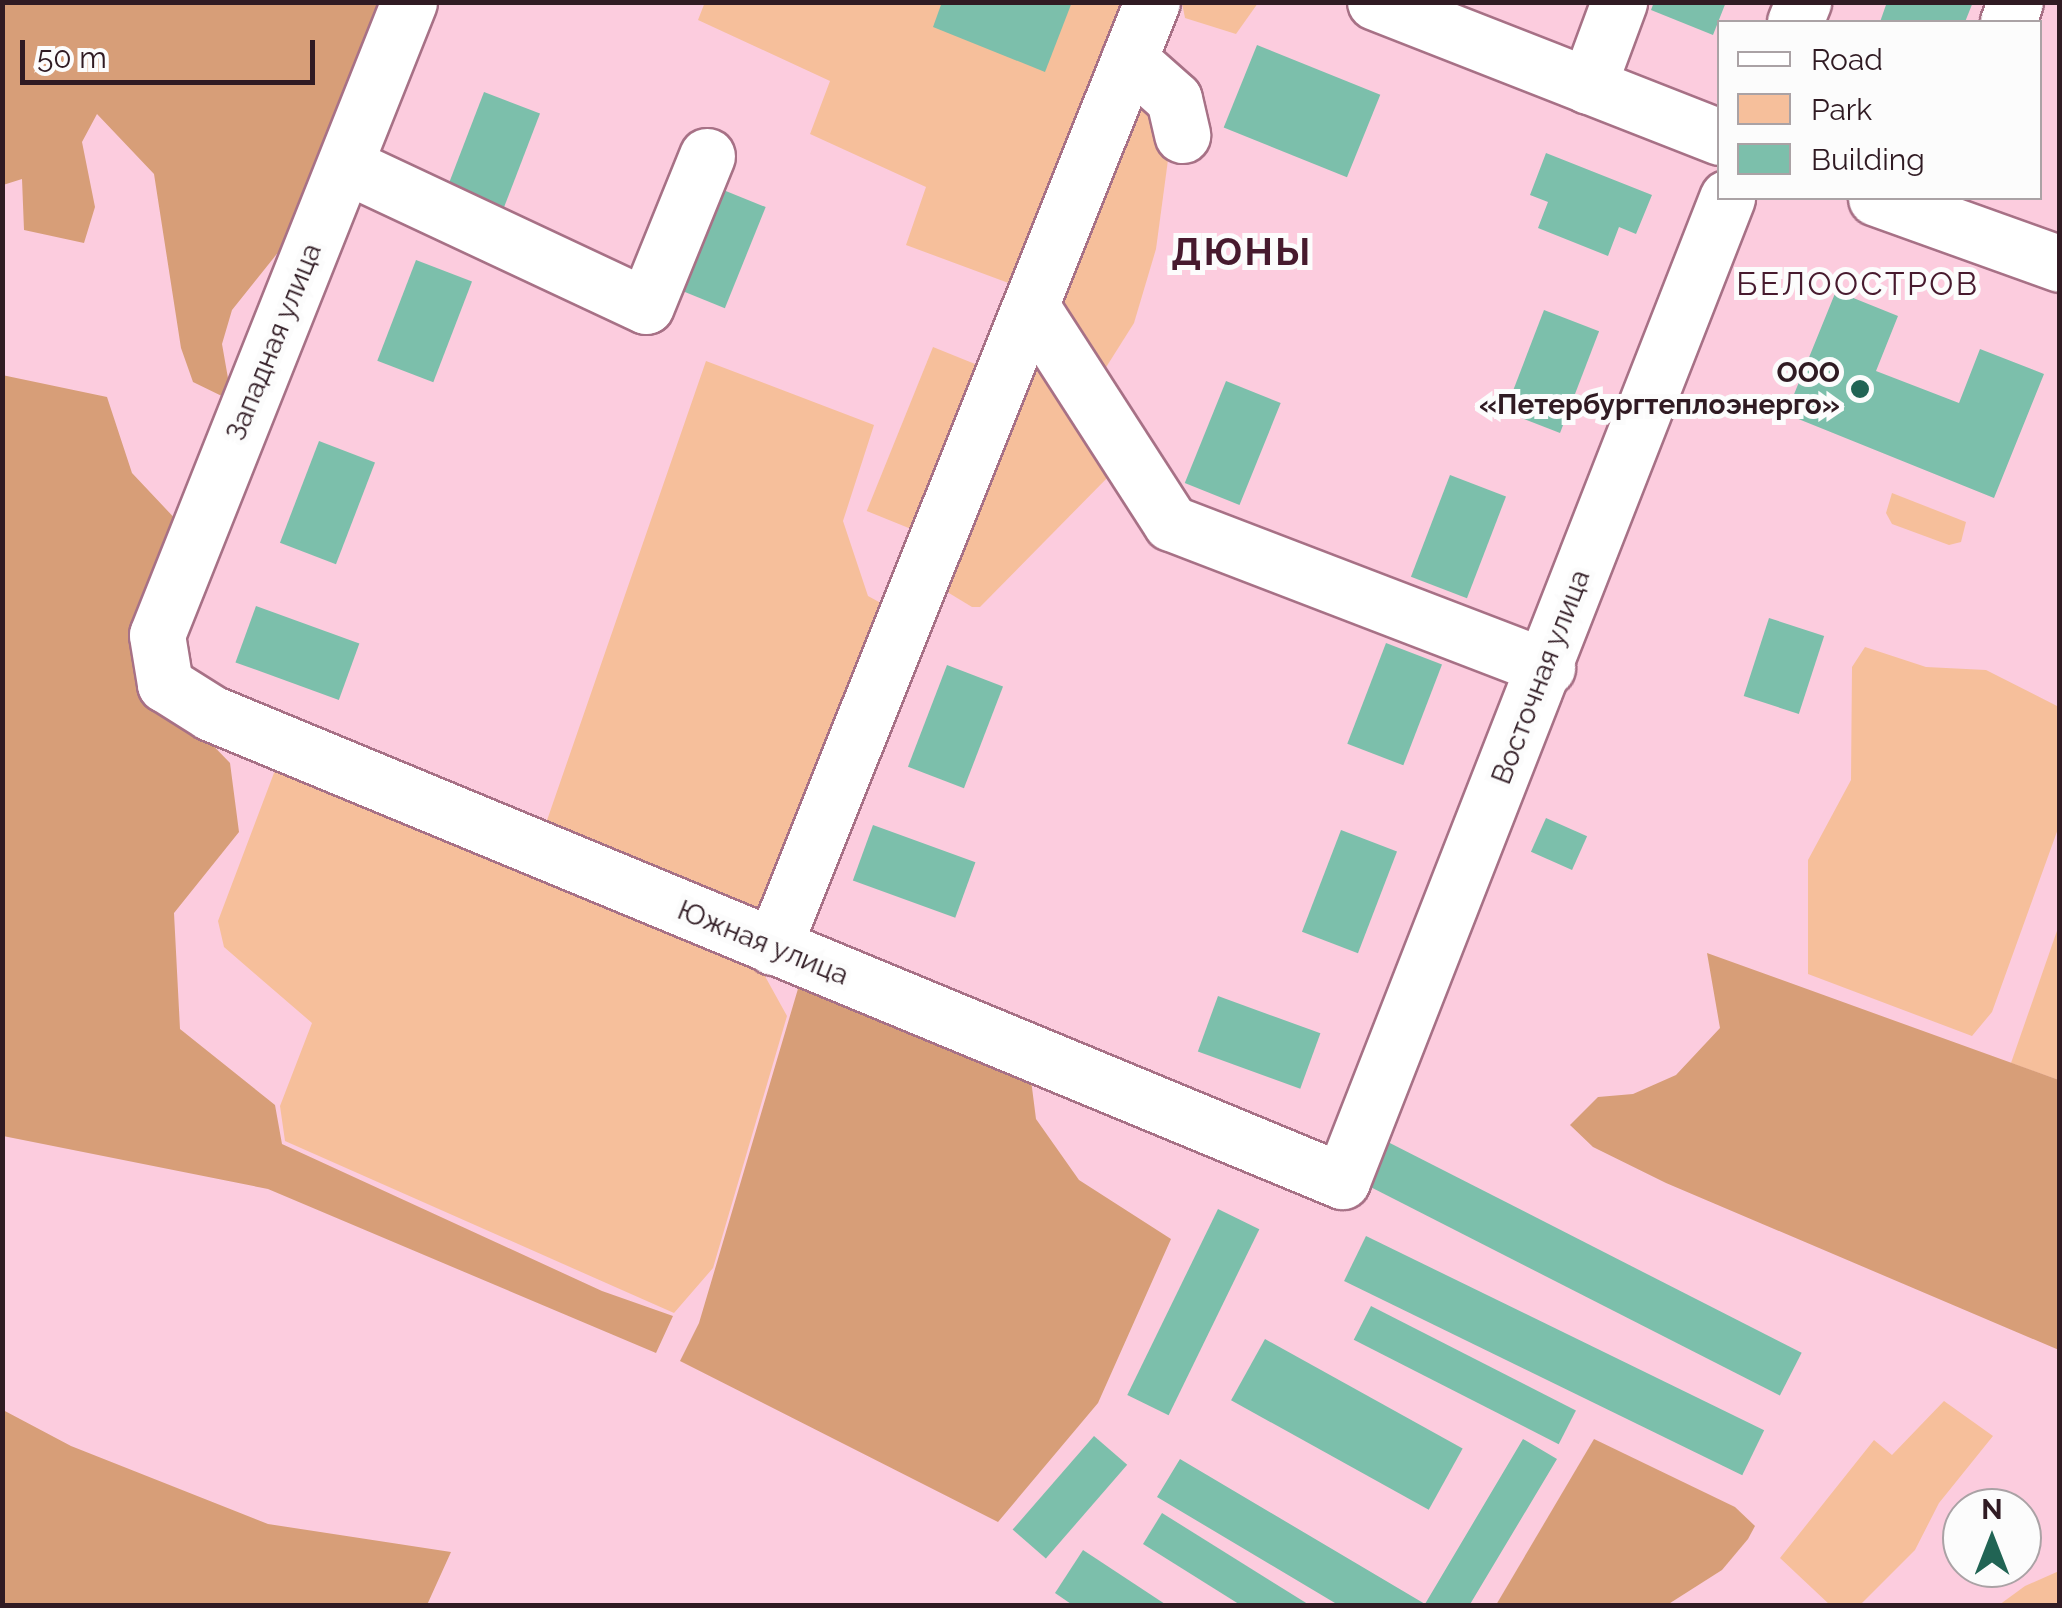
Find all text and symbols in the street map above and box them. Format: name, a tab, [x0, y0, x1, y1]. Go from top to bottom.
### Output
scale bar	[25, 20, 320, 82]
legend	[1717, 20, 2042, 200]
text: 50 m	[37, 40, 107, 75]
text: Road	[1811, 42, 1883, 77]
text: Park	[1811, 92, 1872, 127]
text: Building	[1811, 142, 1925, 177]
district label: ДЮНЫ	[1171, 229, 1313, 275]
street label: Западная улица	[219, 238, 329, 446]
district label: БЕЛООСТРОВ	[1736, 265, 1980, 303]
place label: ООО «Петербургтеплоэнерго»	[1479, 356, 1840, 422]
marker: ООО «Петербургтеплоэнерго»	[1849, 378, 1871, 400]
street label: Восточная улица	[1485, 565, 1597, 789]
street label: Южная улица	[672, 893, 854, 993]
north arrow	[1942, 1488, 2042, 1588]
text: N	[1981, 1493, 2003, 1526]

